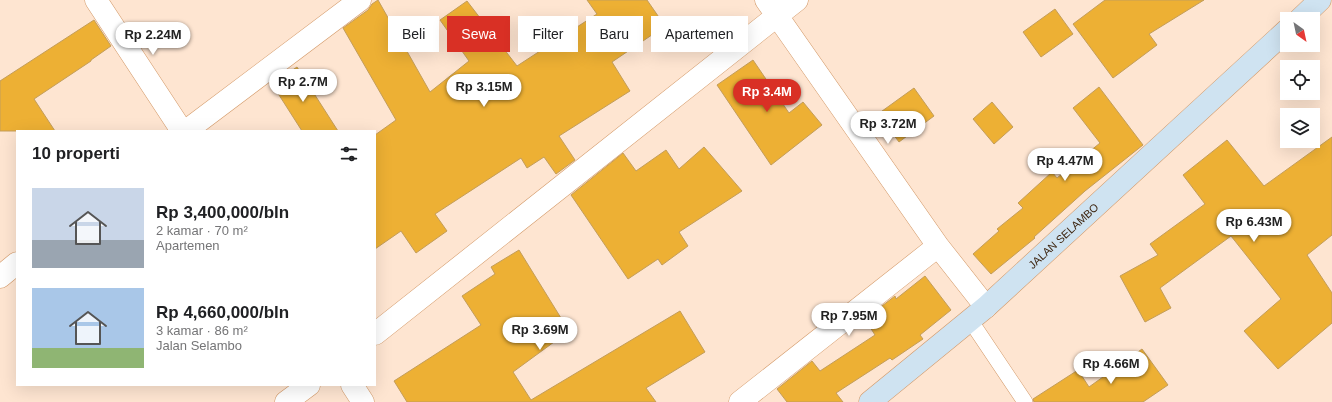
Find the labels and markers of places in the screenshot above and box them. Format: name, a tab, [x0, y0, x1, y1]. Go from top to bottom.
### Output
pin: Rp 2.24M	[112, 22, 194, 56]
pin: Rp 2.7M	[266, 69, 340, 103]
pin: Rp 3.15M	[443, 74, 525, 108]
pin: Rp 3.4M	[730, 79, 804, 113]
pin: Rp 3.72M	[847, 111, 929, 145]
pin: Rp 4.47M	[1024, 148, 1106, 182]
pin: Rp 6.43M	[1213, 209, 1295, 243]
pin: Rp 7.95M	[808, 303, 890, 337]
pin: Rp 3.69M	[499, 317, 581, 351]
pin: Rp 4.66M	[1070, 351, 1152, 385]

